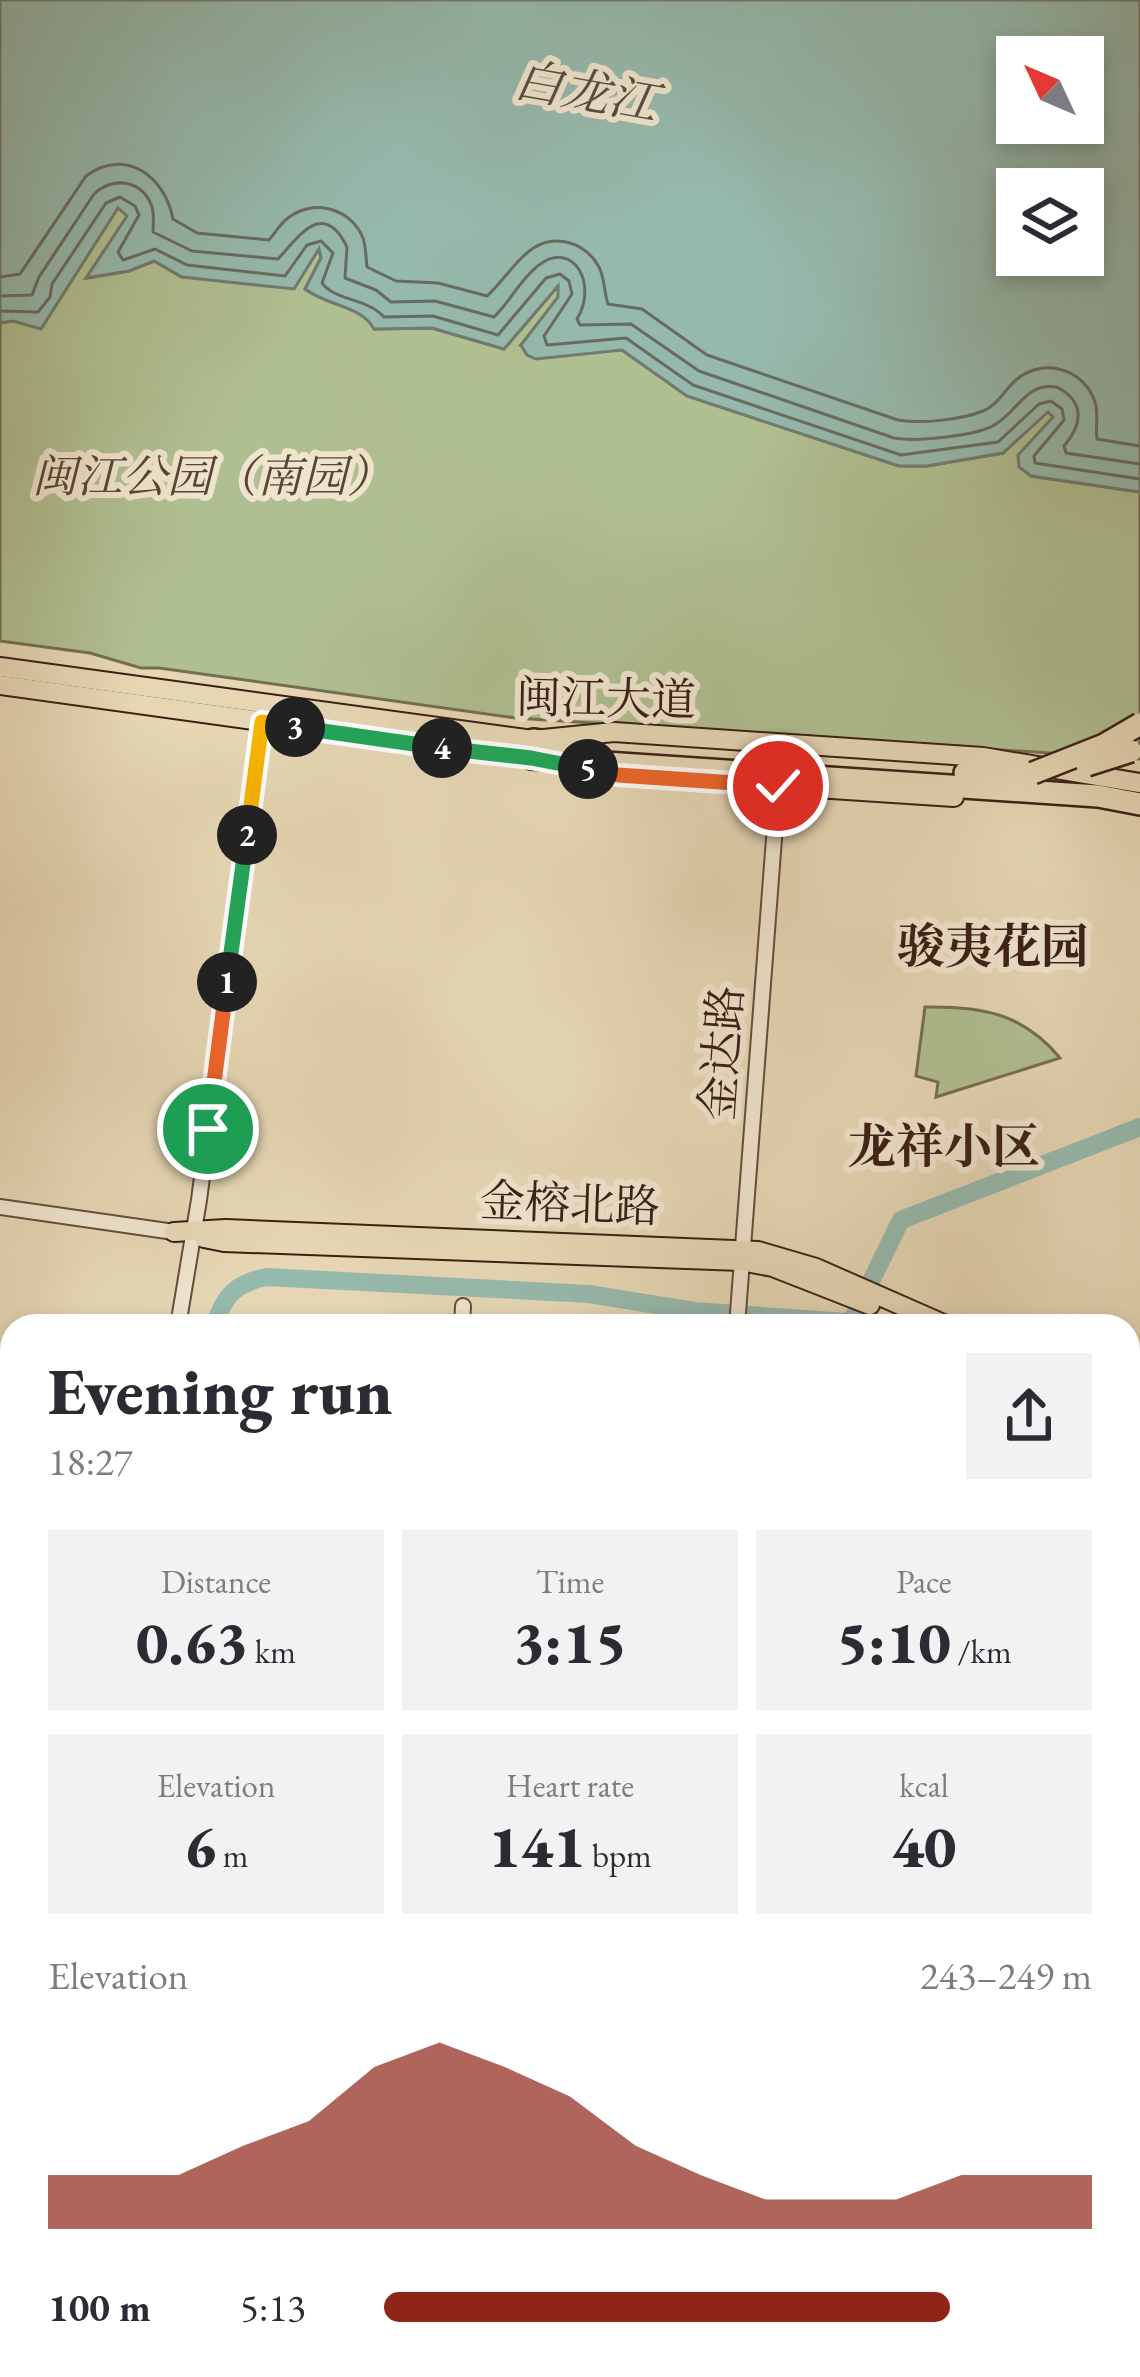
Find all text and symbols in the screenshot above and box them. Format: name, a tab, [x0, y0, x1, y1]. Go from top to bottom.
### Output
north arrow	[996, 36, 1104, 144]
map controls	[996, 36, 1104, 276]
water label: 白龙江	[510, 48, 668, 135]
button: layers	[996, 168, 1104, 276]
park label: 闽江公园（南园）	[32, 447, 392, 505]
street label: 闽江大道	[515, 667, 697, 729]
pin: 3	[265, 697, 325, 757]
text: 3	[286, 705, 304, 748]
pin: 4	[412, 718, 472, 778]
text: 4	[433, 726, 451, 769]
pin	[727, 735, 829, 837]
pin: 5	[558, 739, 618, 799]
text: 5	[579, 747, 597, 790]
icon: check	[745, 753, 811, 819]
pin: 2	[217, 805, 277, 865]
text: 2	[238, 813, 256, 856]
district label: 骏夷花园	[897, 915, 1089, 977]
pin: 1	[197, 952, 257, 1012]
text: 1	[218, 960, 236, 1003]
street label: 金达路	[687, 984, 755, 1122]
pin	[157, 1078, 259, 1180]
icon: arrive	[175, 1096, 241, 1162]
district label: 龙祥小区	[848, 1115, 1040, 1177]
street label: 金榕北路	[479, 1171, 661, 1235]
text: Evening run	[48, 1348, 393, 1434]
button: share	[966, 1353, 1092, 1479]
text: 18:27	[48, 1436, 133, 1487]
text: Distance	[161, 1560, 271, 1603]
text: Time	[536, 1560, 604, 1603]
text: Pace	[896, 1560, 952, 1603]
text: 0.63	[136, 1603, 248, 1681]
text: 3:15	[513, 1603, 627, 1681]
text: 5:10	[836, 1603, 951, 1681]
text: km	[248, 1630, 296, 1673]
text: /km	[951, 1630, 1012, 1673]
text: Elevation	[157, 1764, 275, 1807]
text: Heart rate	[506, 1764, 634, 1807]
text: kcal	[899, 1764, 949, 1807]
text: 6	[184, 1807, 216, 1885]
text: 141	[488, 1807, 585, 1885]
text: 40	[892, 1807, 956, 1885]
text: m	[216, 1834, 248, 1877]
text: bpm	[585, 1834, 652, 1877]
text: Elevation	[48, 1950, 188, 2001]
text: 243–249 m	[920, 1950, 1092, 2001]
text: 100 m	[48, 2282, 151, 2333]
text: 5:13	[240, 2282, 306, 2333]

